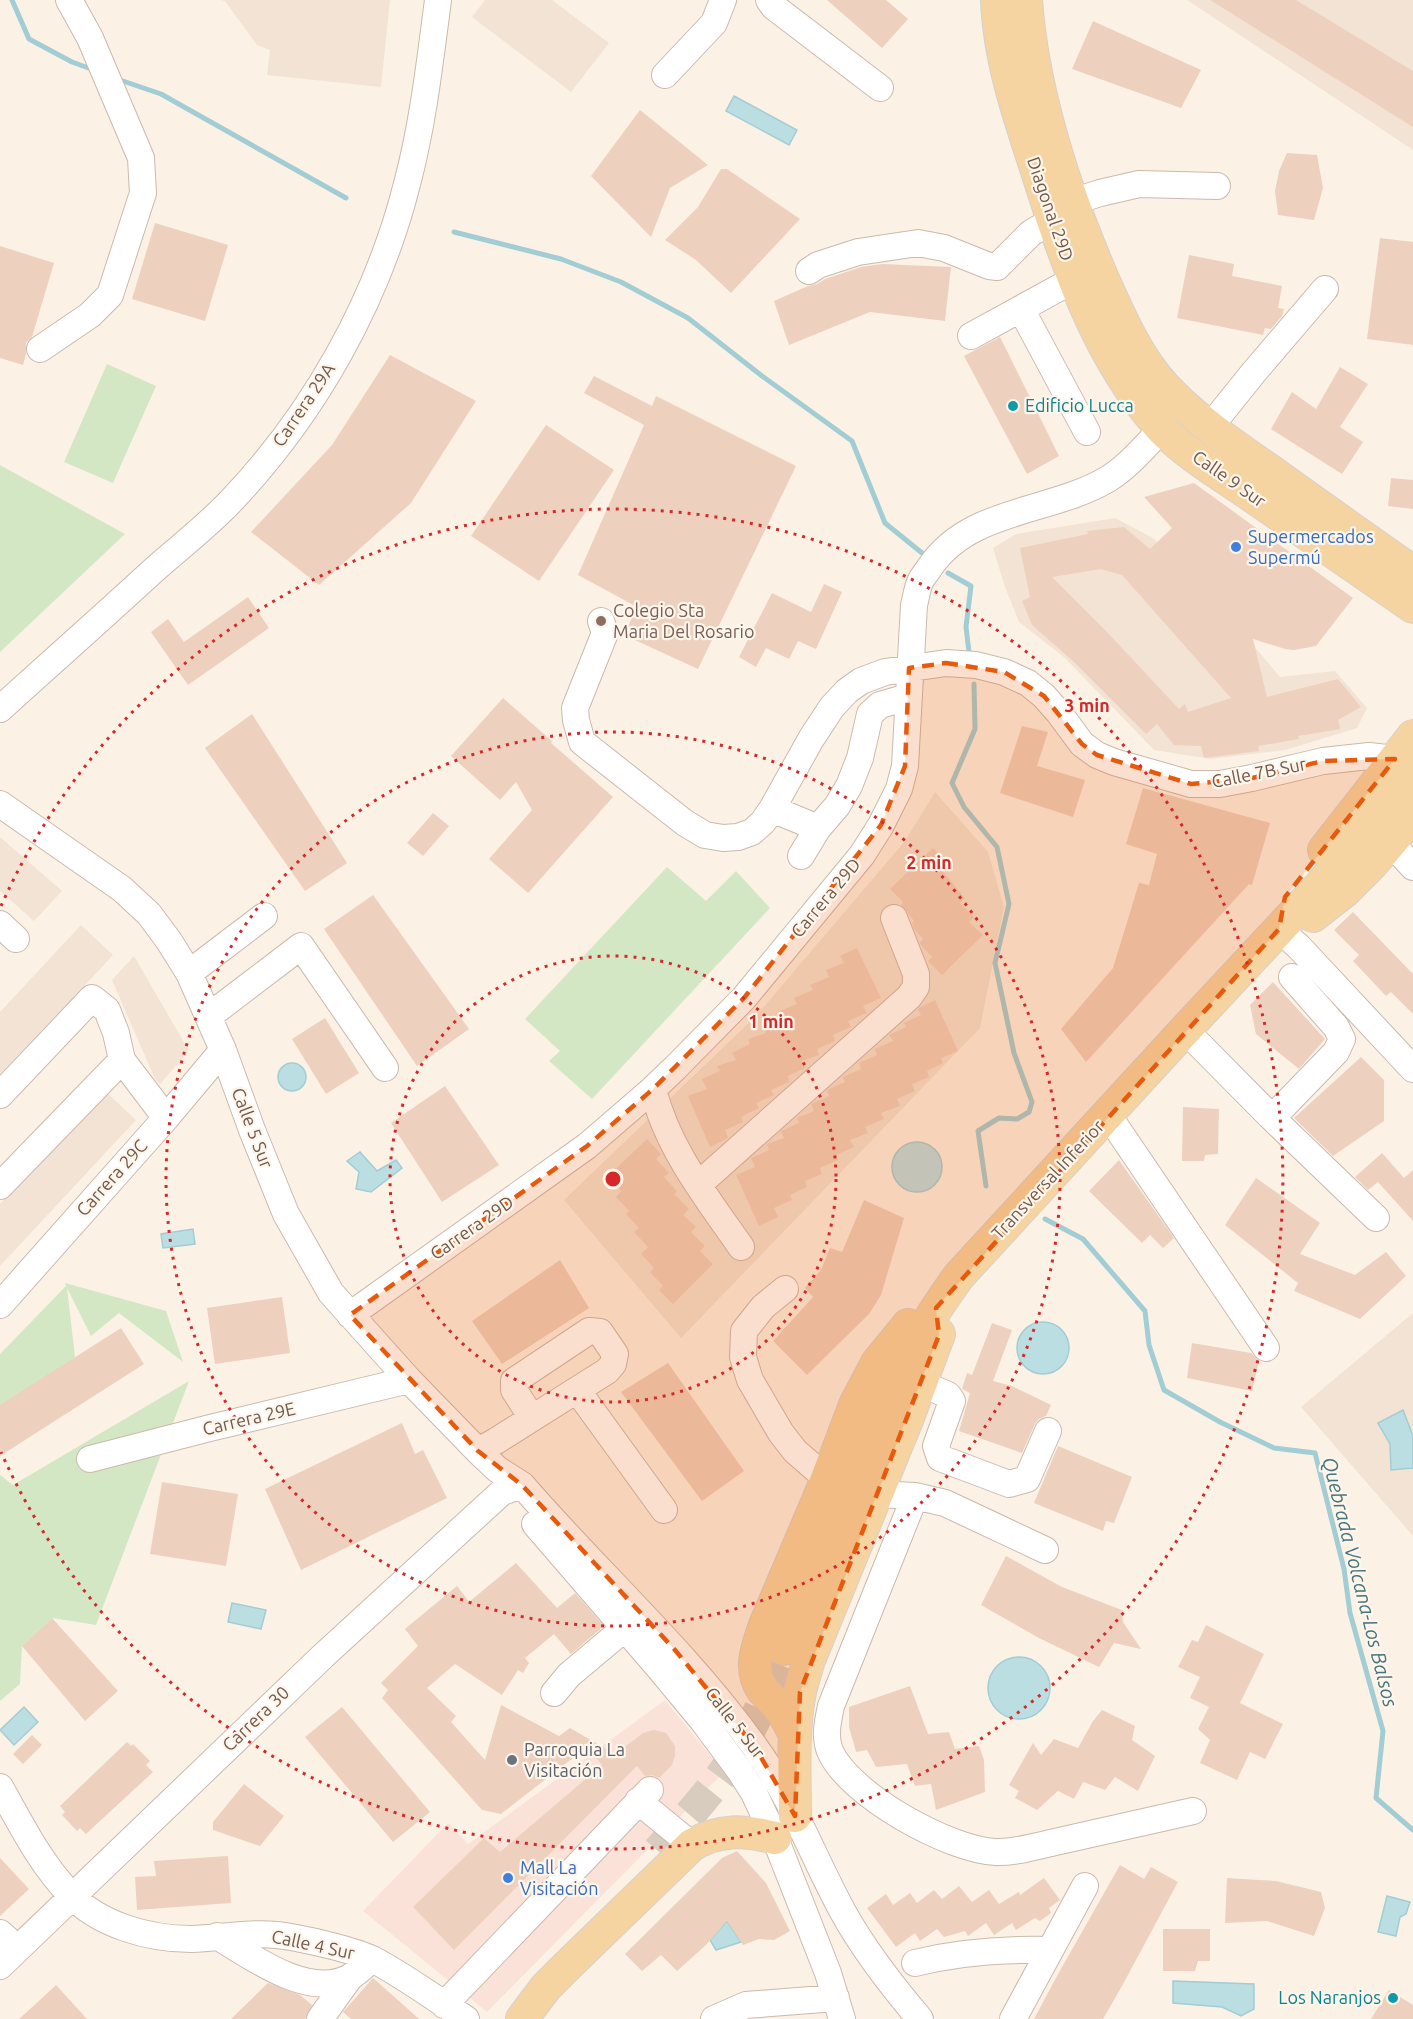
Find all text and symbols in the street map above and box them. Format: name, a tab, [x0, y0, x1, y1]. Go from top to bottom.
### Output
street label: Diagonal 29D	[1024, 154, 1078, 263]
street label: Carrera 29A	[268, 359, 338, 450]
place label: Edificio Lucca	[1025, 395, 1134, 415]
marker: Edificio Lucca	[1006, 399, 1020, 413]
street label: Calle 9 Sur	[1189, 446, 1270, 511]
place label: Supermercados Supermú	[1248, 526, 1374, 567]
marker: Supermercados Supermú	[1229, 540, 1243, 554]
place label: Colegio Sta Maria Del Rosario	[613, 600, 754, 641]
marker: Colegio Sta Maria Del Rosario	[594, 614, 608, 628]
text: 3 min	[1064, 695, 1110, 715]
street label: Calle 7B Sur	[1210, 753, 1308, 791]
text: 2 min	[906, 852, 952, 872]
street label: Carrera 29D	[786, 854, 864, 941]
text: 1 min	[748, 1011, 794, 1031]
street label: Calle 5 Sur	[228, 1085, 277, 1171]
street label: Transversal Inferior	[987, 1116, 1108, 1243]
street label: Carrera 29C	[72, 1135, 151, 1219]
centre of rings	[603, 1169, 623, 1189]
street label: Carrera 29D	[426, 1191, 517, 1263]
street label: Carrera 29E	[201, 1398, 297, 1438]
water label: Quebrada Volcana-Los Balsos	[1317, 1454, 1403, 1710]
street label: Carrera 30	[218, 1682, 293, 1755]
street label: Calle 5 Sur	[702, 1683, 770, 1762]
place label: Parroquia La Visitación	[524, 1739, 625, 1780]
marker: Parroquia La Visitación	[505, 1753, 519, 1767]
place label: Mall La Visitación	[520, 1857, 598, 1898]
marker: Mall La Visitación	[501, 1871, 515, 1885]
street label: Calle 4 Sur	[270, 1925, 357, 1963]
place label: Los Naranjos	[1278, 1987, 1381, 2007]
marker: Los Naranjos	[1386, 1991, 1400, 2005]

